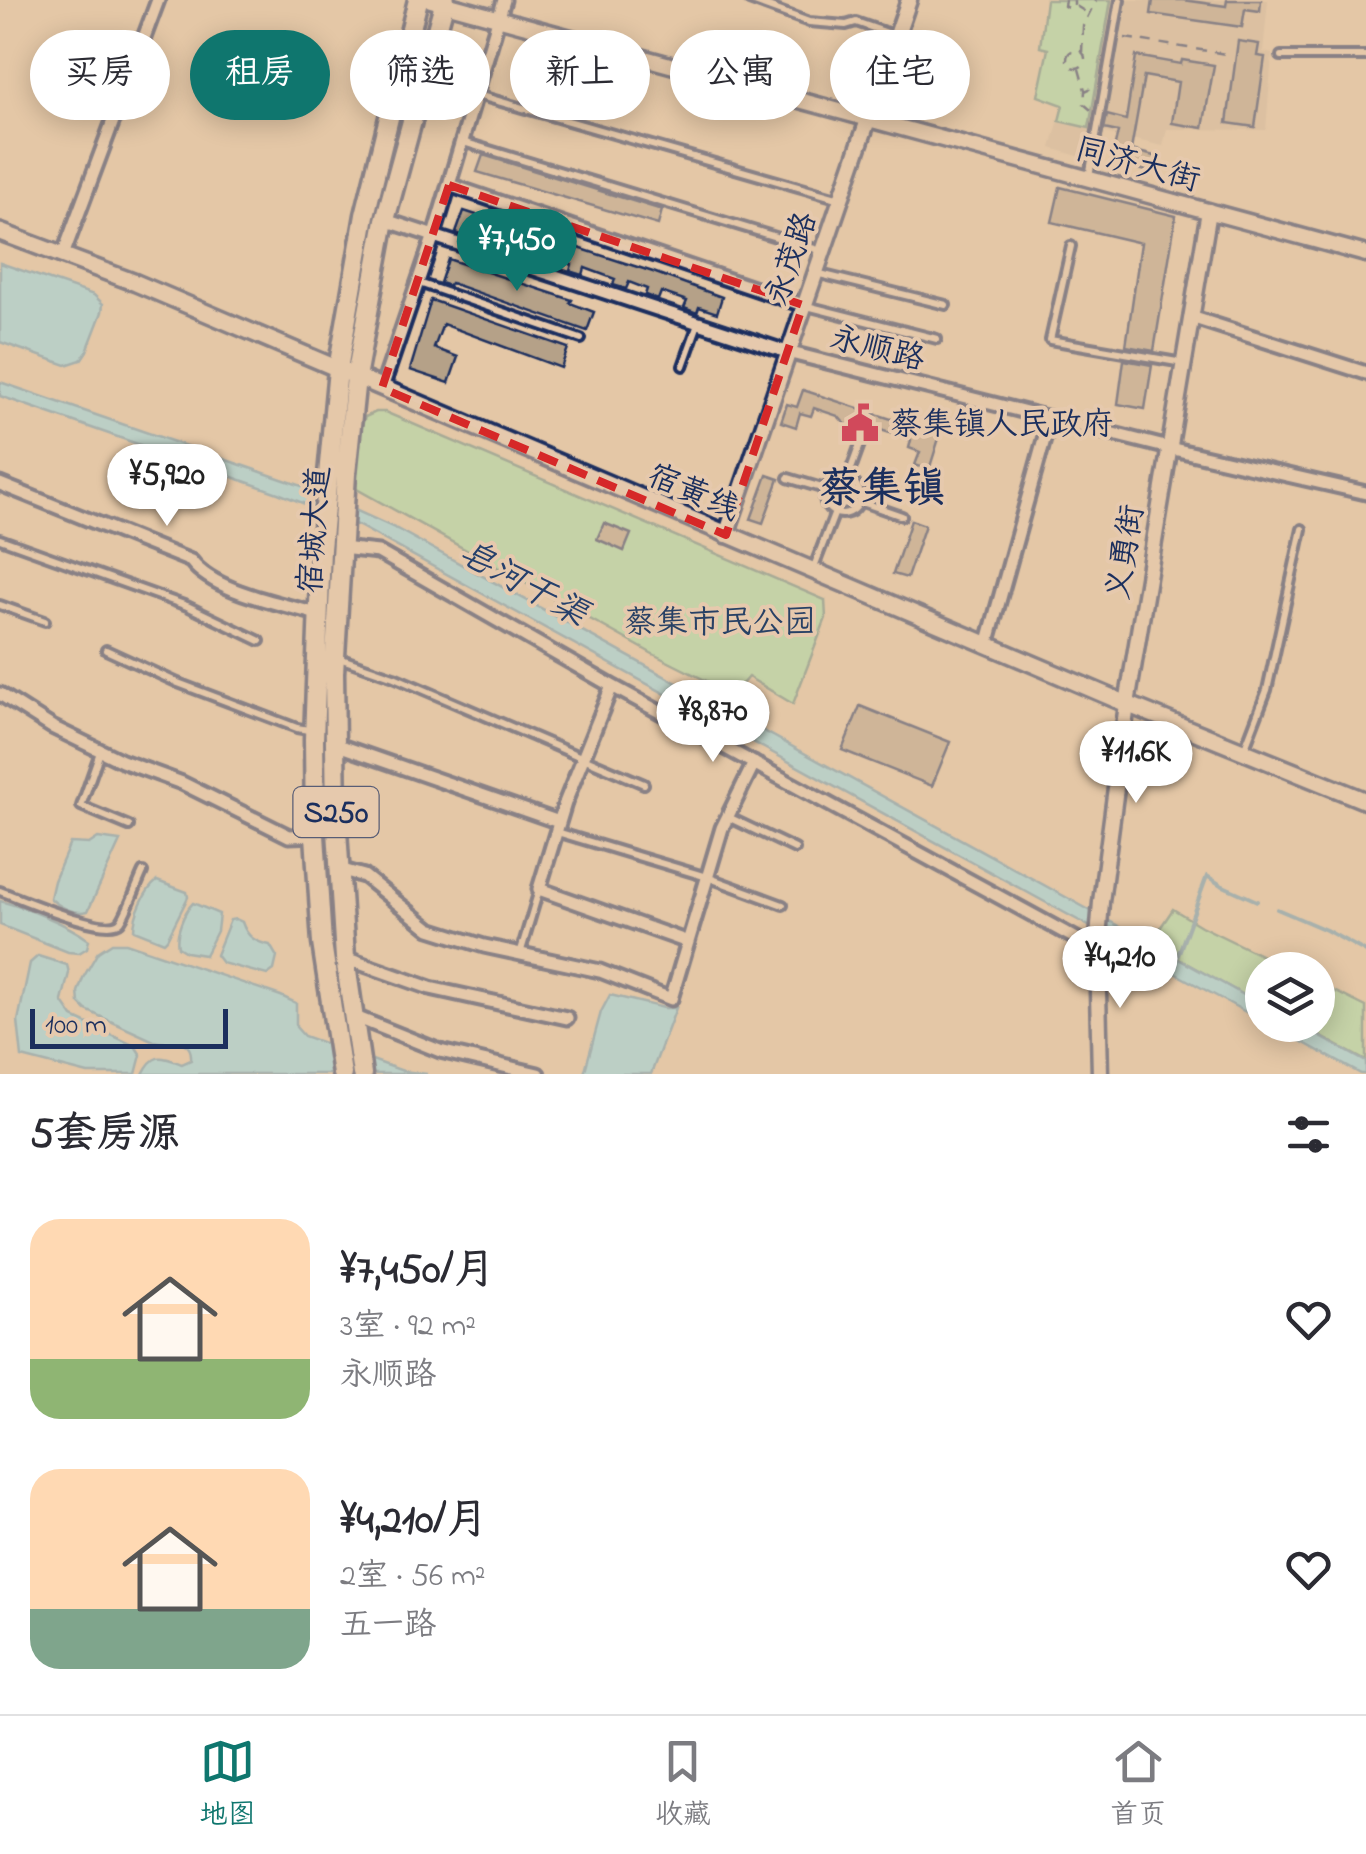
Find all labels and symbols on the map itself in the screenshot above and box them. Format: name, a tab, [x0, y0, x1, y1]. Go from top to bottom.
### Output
street label: 同济大街	[1069, 127, 1205, 206]
street label: 永茂路	[755, 206, 831, 312]
pin: ¥7,450	[436, 209, 598, 294]
street label: 永顺路	[825, 316, 929, 385]
public building icon: 蔡集镇人民政府	[839, 402, 881, 444]
place label: 蔡集镇人民政府	[890, 403, 1114, 450]
pin: ¥5,920	[86, 444, 248, 529]
street label: 宿黄线	[639, 454, 746, 535]
district label: 蔡集镇	[819, 460, 945, 521]
street label: 宿城大道	[289, 465, 344, 596]
street label: 义勇街	[1097, 501, 1158, 604]
water label: 皂河干渠	[449, 529, 599, 643]
park label: 蔡集市民公园	[624, 601, 816, 648]
pin: ¥8,870	[632, 680, 794, 765]
pin: ¥11.6K	[1055, 721, 1217, 806]
road number: S250	[294, 787, 378, 837]
pin: ¥4,210	[1039, 926, 1201, 1011]
scale bar	[30, 1004, 228, 1048]

